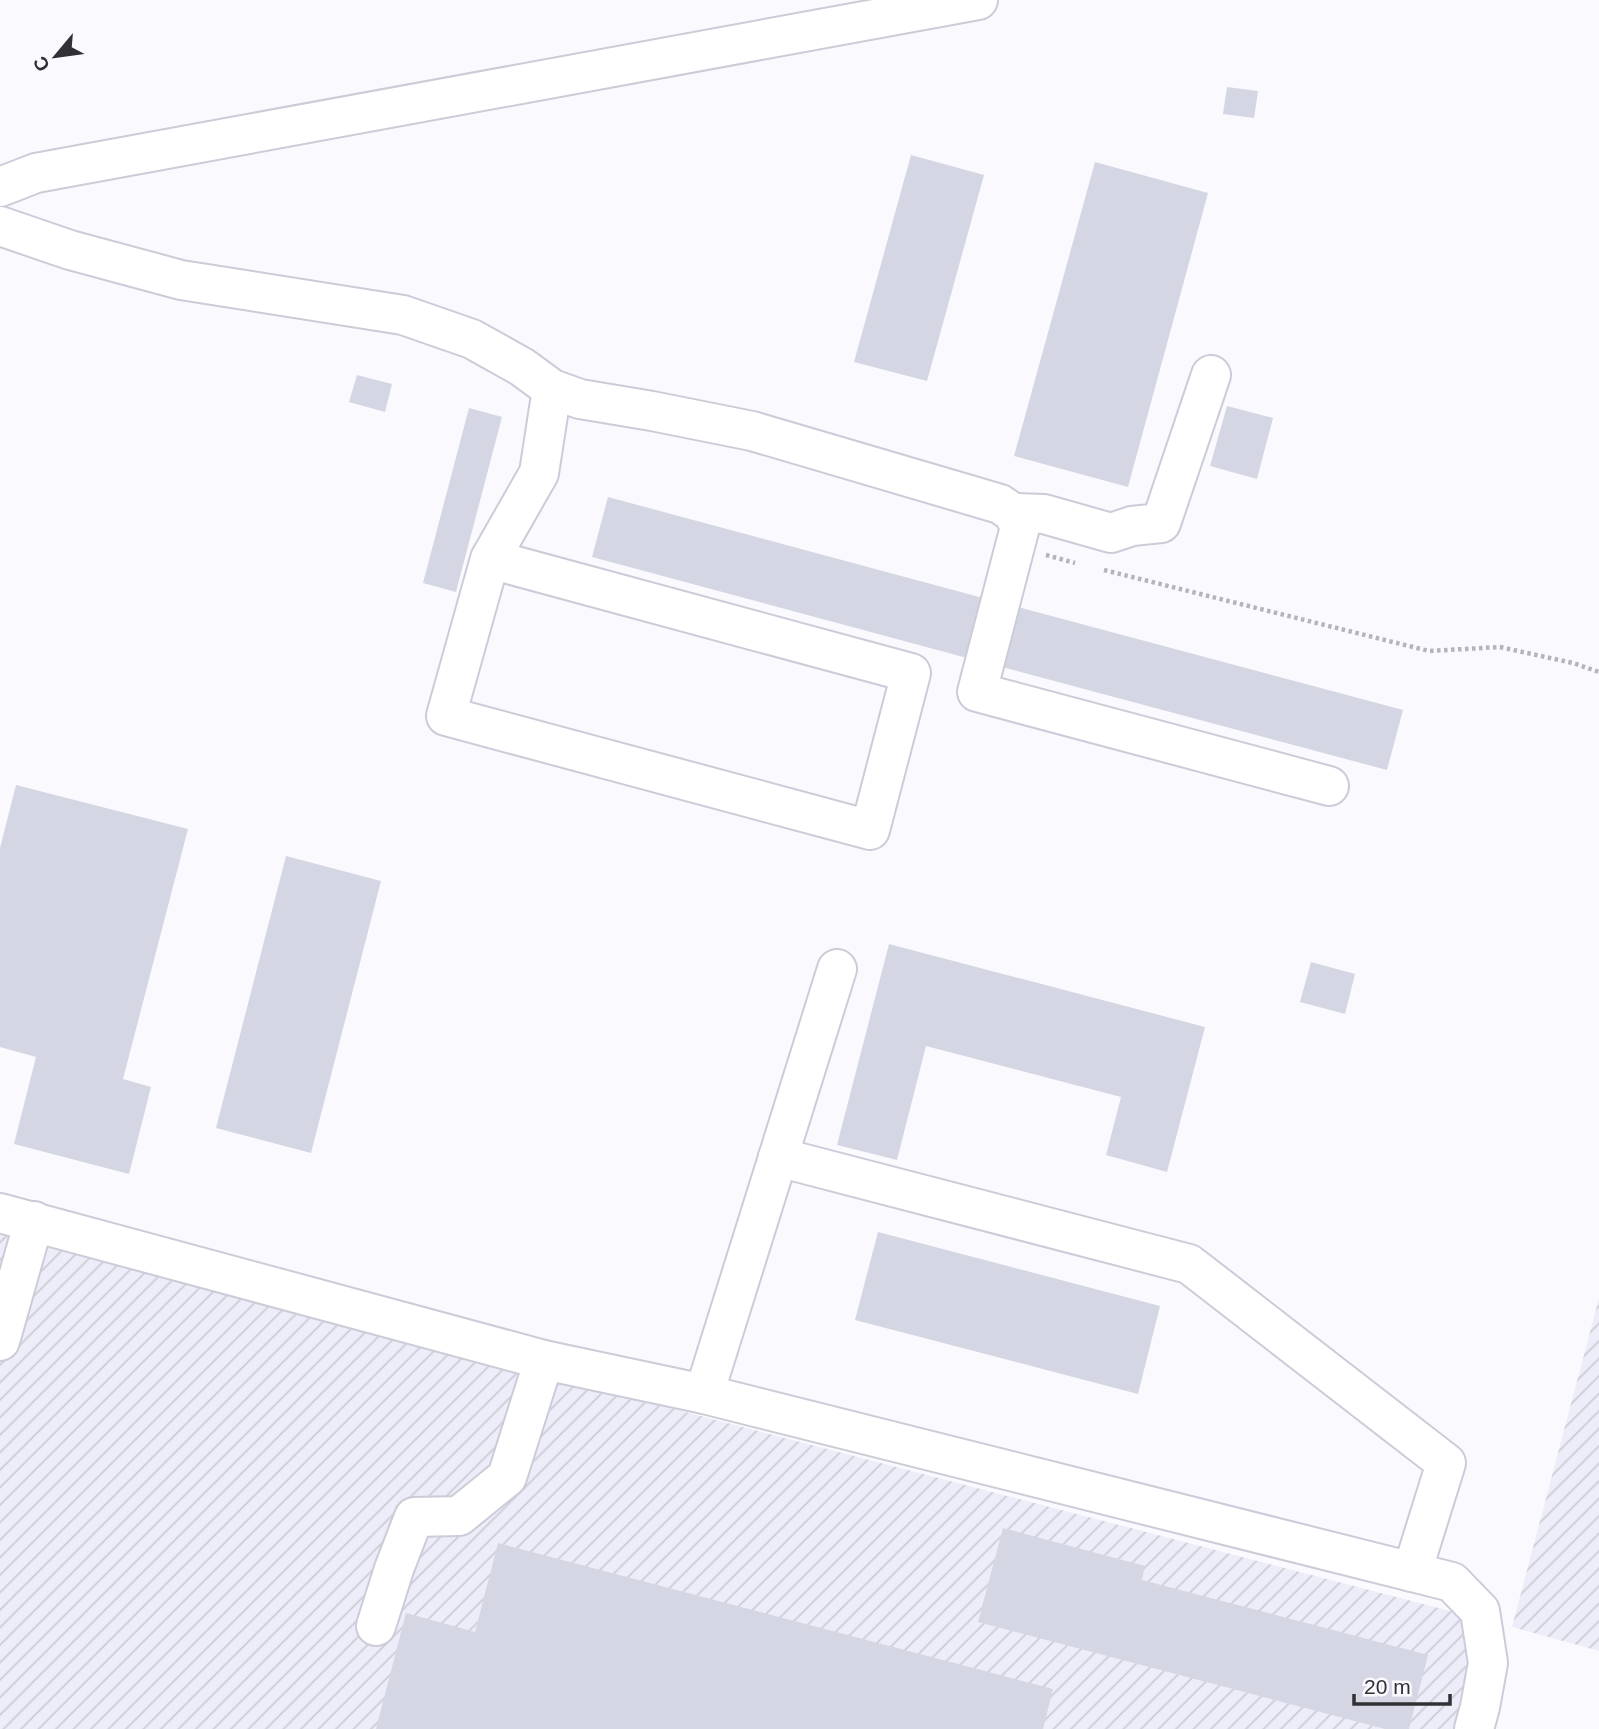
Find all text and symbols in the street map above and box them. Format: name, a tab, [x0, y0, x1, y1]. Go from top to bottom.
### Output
north arrow	[21, 21, 91, 91]
text: С	[29, 53, 54, 75]
scale bar	[1354, 1662, 1450, 1706]
text: 20 m	[1364, 1675, 1411, 1698]

